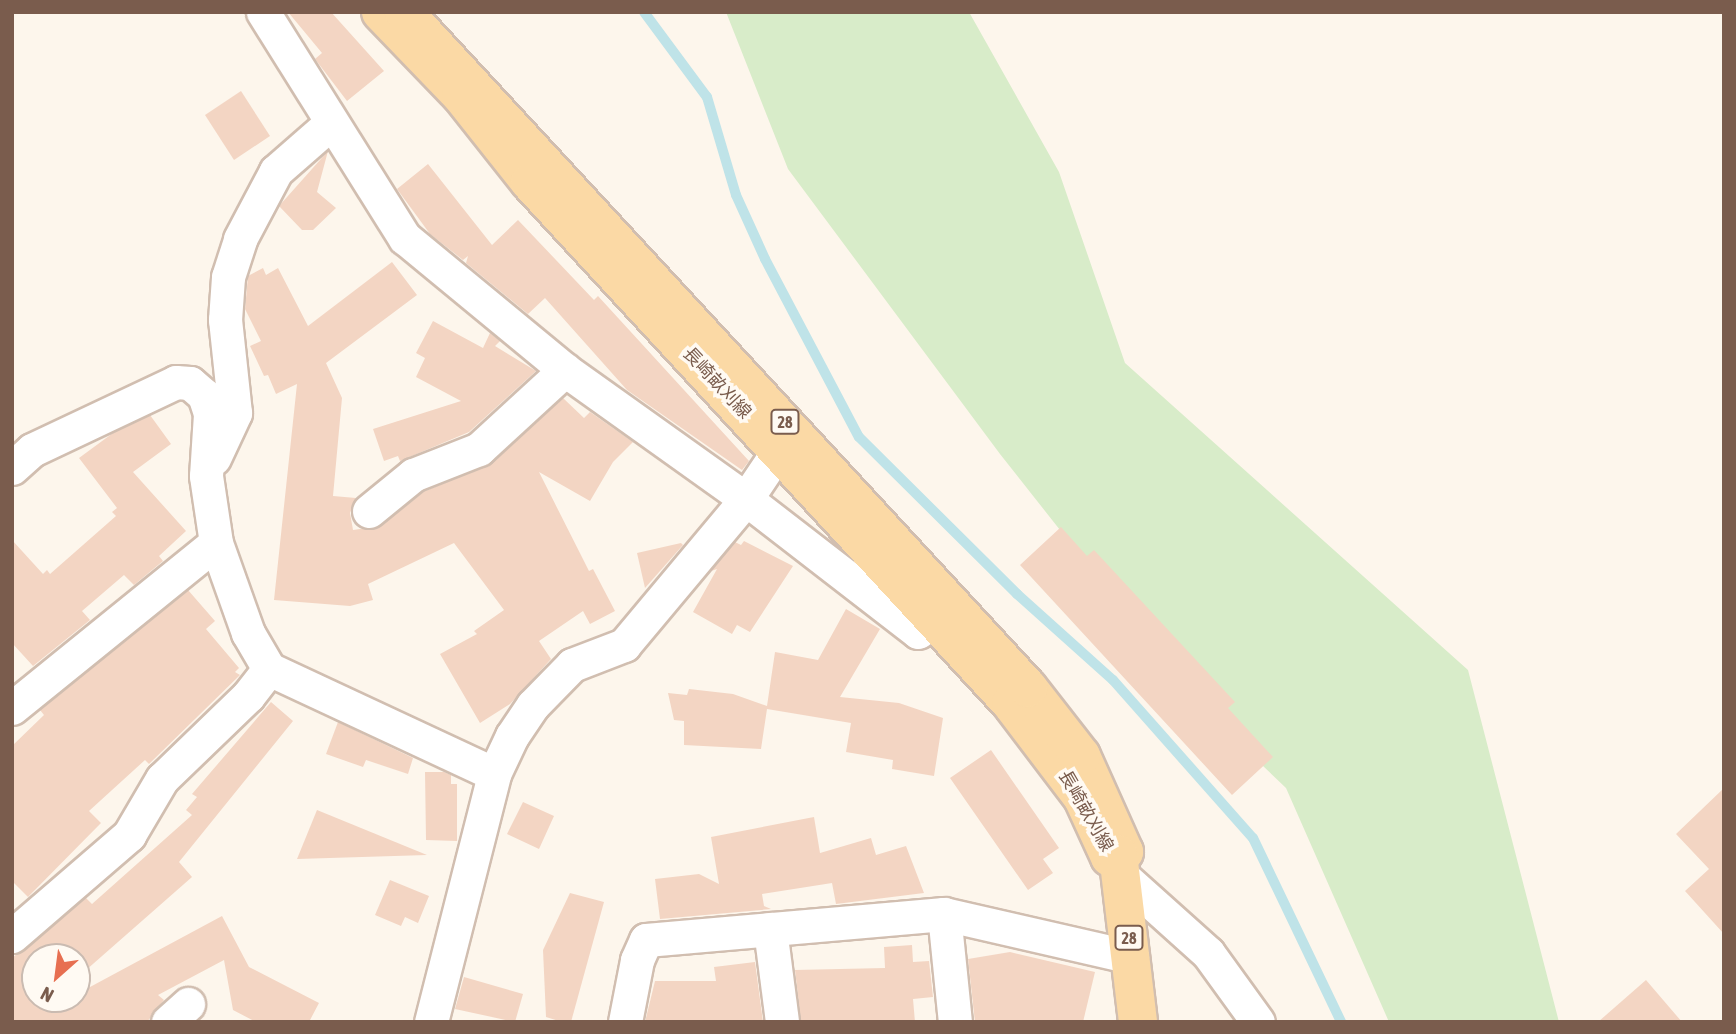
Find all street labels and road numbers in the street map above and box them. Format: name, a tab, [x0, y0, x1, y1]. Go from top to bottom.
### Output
street label: 長崎畝刈線	[678, 343, 756, 423]
road number: 28	[769, 410, 801, 434]
street label: 長崎畝刈線	[1054, 767, 1118, 855]
road number: 28	[1113, 926, 1145, 950]

